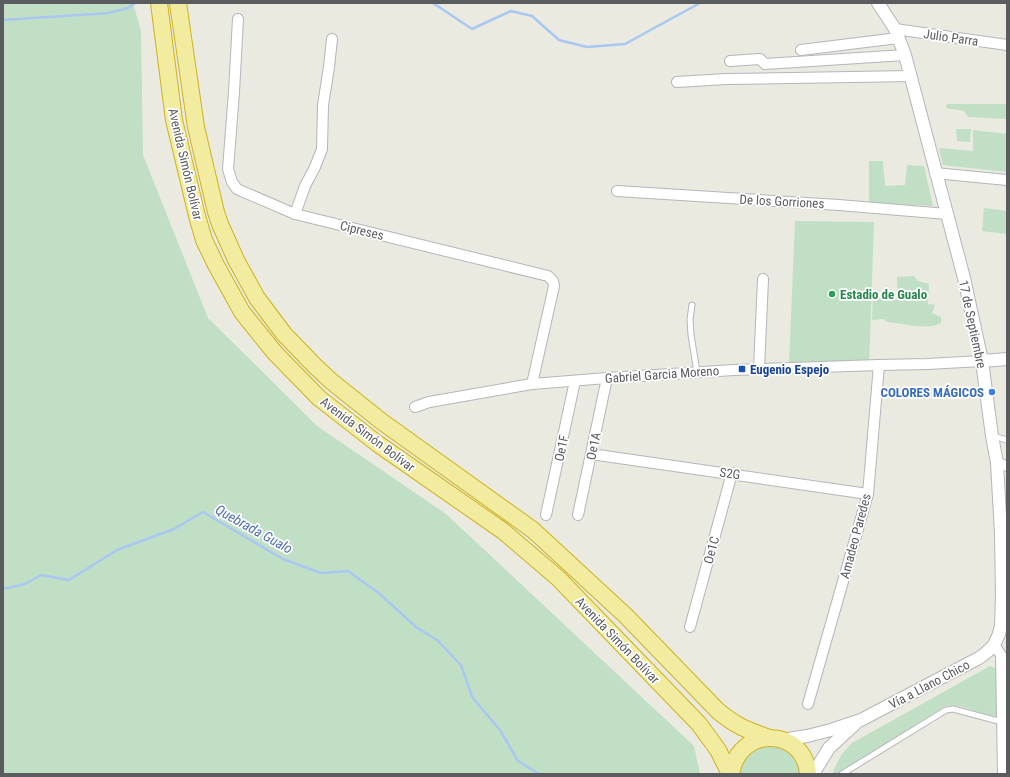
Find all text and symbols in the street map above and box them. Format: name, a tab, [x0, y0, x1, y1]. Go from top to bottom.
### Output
street label: Julio Parra	[922, 26, 979, 49]
street label: Avenida Simón Bolívar	[165, 107, 206, 222]
street label: De los Gorriones	[739, 192, 825, 211]
street label: Cipreses	[338, 218, 385, 243]
street label: 17 de Septiembre	[956, 279, 989, 370]
place label: Estadio de Gualo	[840, 287, 928, 302]
marker: Estadio de Gualo	[827, 289, 837, 299]
place label: Eugenio Espejo	[750, 362, 830, 377]
street label: Gabriel Garcia Moreno	[604, 363, 720, 386]
marker: Eugenio Espejo	[737, 364, 747, 374]
place label: COLORES MÁGICOS	[881, 385, 984, 400]
marker: COLORES MÁGICOS	[987, 387, 997, 397]
street label: Avenida Simón Bolívar	[318, 394, 418, 475]
street label: Oe1A	[583, 430, 604, 461]
street label: Oe1F	[551, 434, 572, 463]
street label: S2G	[719, 465, 741, 482]
street label: Amadeo Paredes	[837, 492, 874, 580]
water label: Quebrada Gualo	[213, 501, 295, 557]
street label: Oe1C	[701, 535, 722, 565]
street label: Avenida Simón Bolívar	[573, 594, 663, 687]
street label: Vía a Llano Chico	[886, 657, 972, 712]

